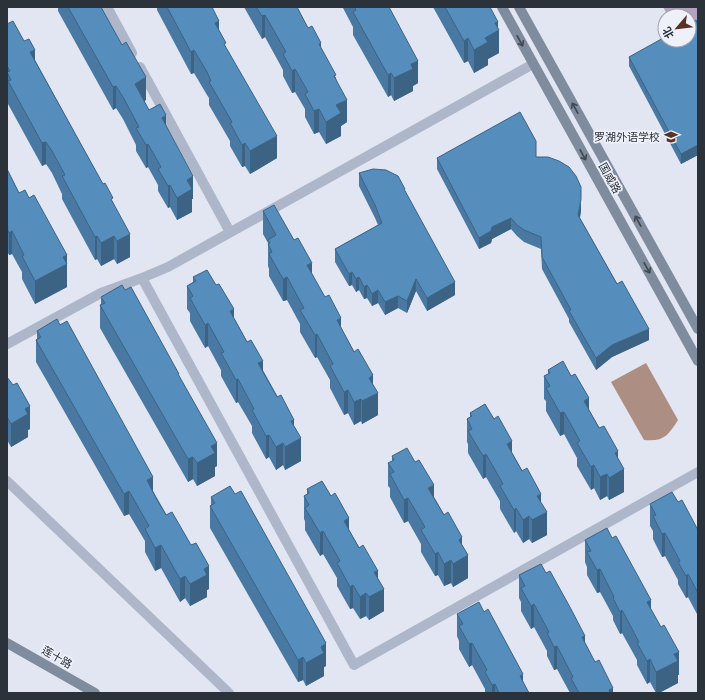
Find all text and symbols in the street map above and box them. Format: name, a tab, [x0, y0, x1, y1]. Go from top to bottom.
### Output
north arrow	[657, 8, 697, 48]
text: 北	[659, 25, 677, 41]
one-way arrow	[517, 35, 525, 47]
one-way arrow	[571, 102, 579, 114]
school or university icon: 罗湖外语学校	[663, 129, 679, 145]
place label: 罗湖外语学校	[594, 130, 660, 144]
one-way arrow	[580, 149, 588, 161]
street label: 国威路	[596, 160, 624, 196]
one-way arrow	[634, 216, 642, 228]
one-way arrow	[643, 262, 651, 274]
street label: 莲十路	[39, 643, 75, 671]

